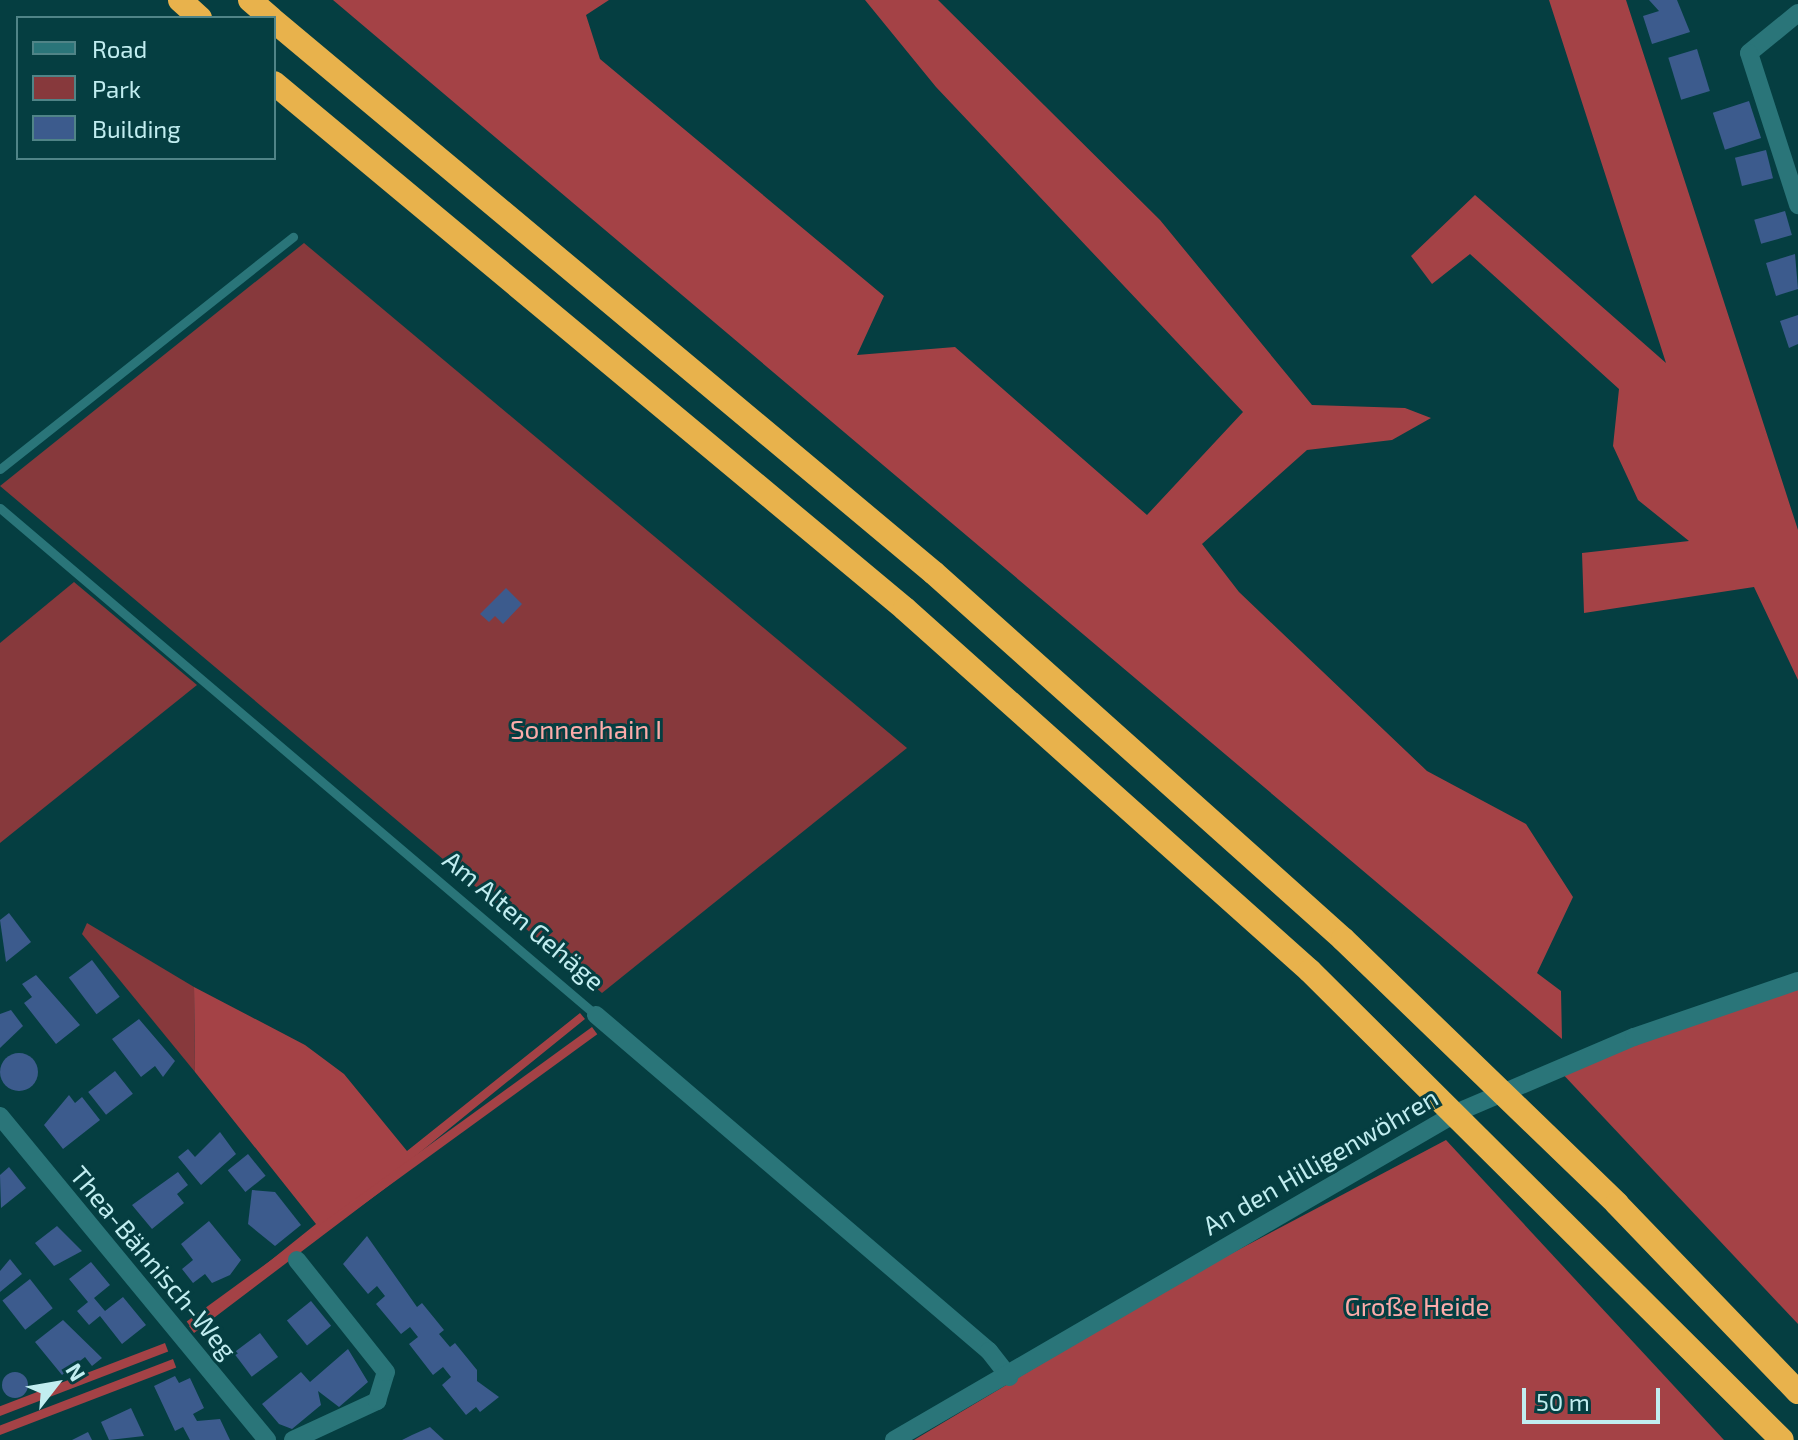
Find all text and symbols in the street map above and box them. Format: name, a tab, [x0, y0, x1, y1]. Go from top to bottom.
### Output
legend	[16, 16, 276, 160]
text: Road	[92, 34, 147, 63]
text: Park	[92, 74, 141, 103]
text: Building	[92, 114, 181, 143]
park label: Sonnenhain I	[510, 713, 662, 745]
street label: Am Alten Gehäge	[437, 843, 611, 997]
street label: An den Hilligenwöhren	[1197, 1081, 1443, 1241]
street label: Thea-Bähnisch-Weg	[64, 1159, 244, 1365]
park label: Große Heide	[1344, 1290, 1490, 1322]
north arrow	[16, 1344, 96, 1424]
text: N	[61, 1358, 92, 1385]
scale bar	[1526, 1372, 1664, 1422]
text: 50 m	[1536, 1387, 1590, 1416]

